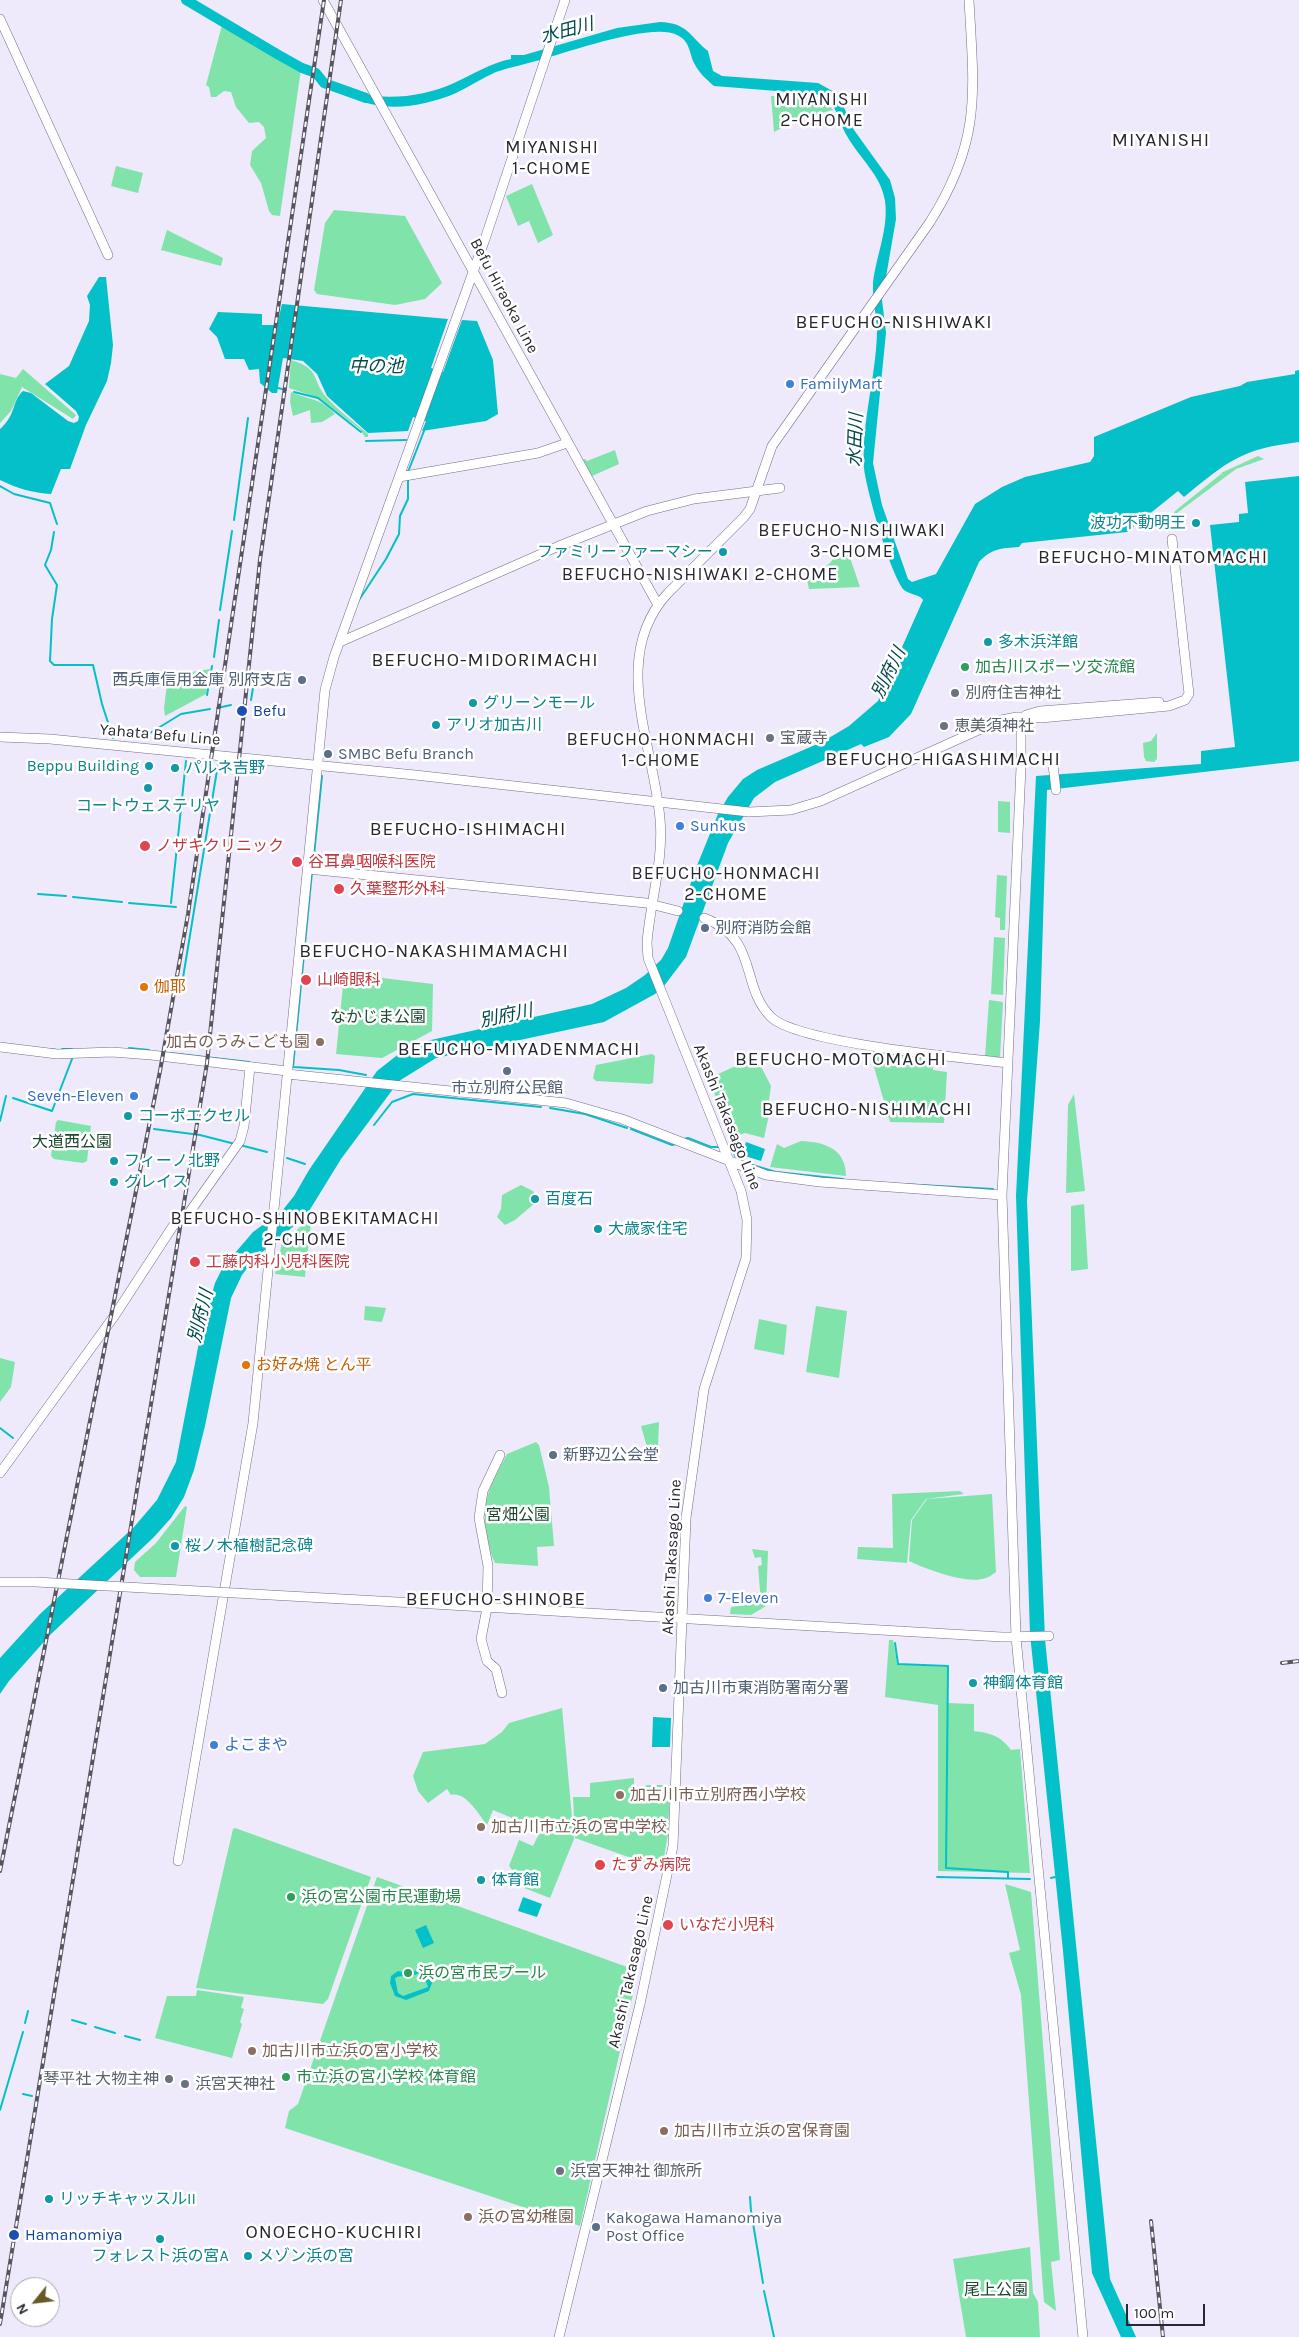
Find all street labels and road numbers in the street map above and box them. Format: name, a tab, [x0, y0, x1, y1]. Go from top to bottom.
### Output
street label: Befu Hiraoka Line	[466, 235, 542, 357]
street label: Yahata Befu Line	[99, 720, 221, 750]
street label: Akashi Takasago Line	[689, 1041, 765, 1193]
street label: Akashi Takasago Line	[658, 1479, 686, 1635]
street label: Akashi Takasago Line	[604, 1894, 658, 2050]

